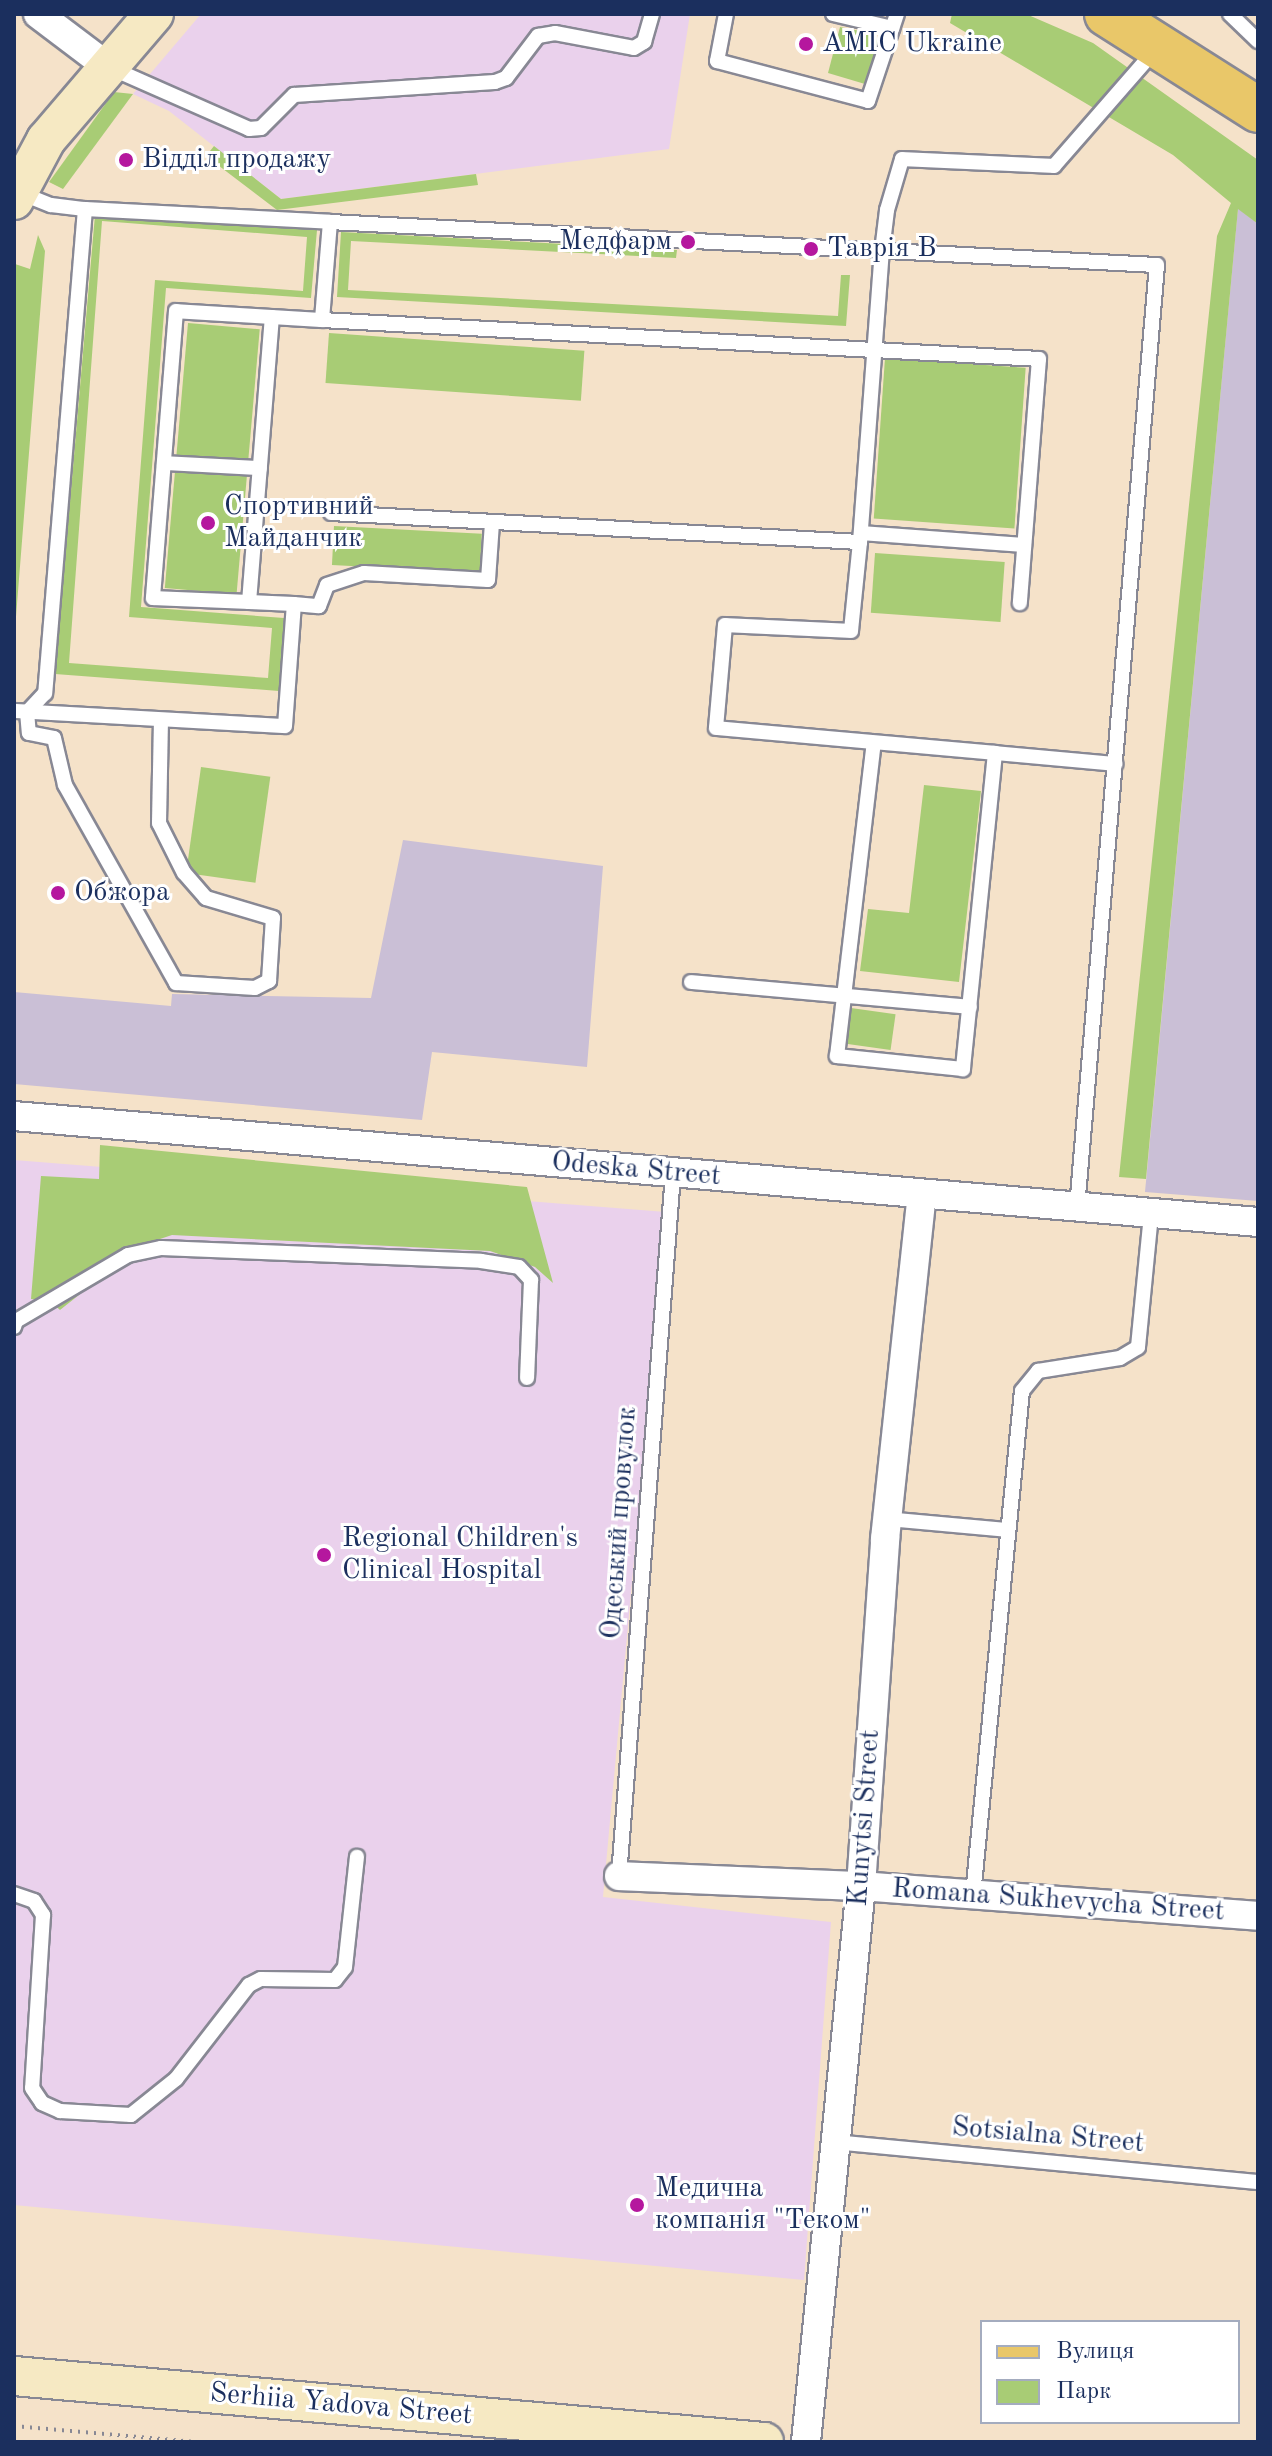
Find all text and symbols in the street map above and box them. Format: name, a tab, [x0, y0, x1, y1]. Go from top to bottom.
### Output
place label: AMIC Ukraine	[822, 27, 1002, 61]
marker: AMIC Ukraine	[797, 35, 815, 53]
place label: Відділ продажу	[142, 143, 331, 177]
marker: Відділ продажу	[117, 151, 135, 169]
place label: Медфарм	[559, 225, 672, 259]
place label: Таврія В	[827, 232, 937, 266]
marker: Медфарм	[679, 233, 697, 251]
marker: Таврія В	[802, 240, 820, 258]
place label: Спортивний Майданчик	[224, 490, 374, 556]
marker: Спортивний Майданчик	[199, 514, 217, 532]
place label: Обжора	[74, 876, 170, 910]
marker: Обжора	[49, 884, 67, 902]
street label: Odeska Street	[550, 1146, 722, 1194]
street label: Одеський провулок	[595, 1406, 645, 1640]
place label: Regional Children's Clinical Hospital	[342, 1522, 578, 1588]
marker: Regional Children's Clinical Hospital	[313, 1544, 335, 1566]
street label: Kunytsi Street	[842, 1728, 888, 1908]
street label: Romana Sukhevycha Street	[891, 1873, 1225, 1929]
street label: Sotsialna Street	[950, 2111, 1146, 2161]
place label: Медична компанія "Теком"	[655, 2172, 871, 2238]
marker: Медична компанія "Теком"	[626, 2194, 648, 2216]
legend	[980, 2320, 1240, 2424]
text: Вулиця	[1056, 2340, 1135, 2364]
street label: Serhiia Yadova Street	[208, 2377, 474, 2433]
text: Парк	[1056, 2380, 1111, 2404]

